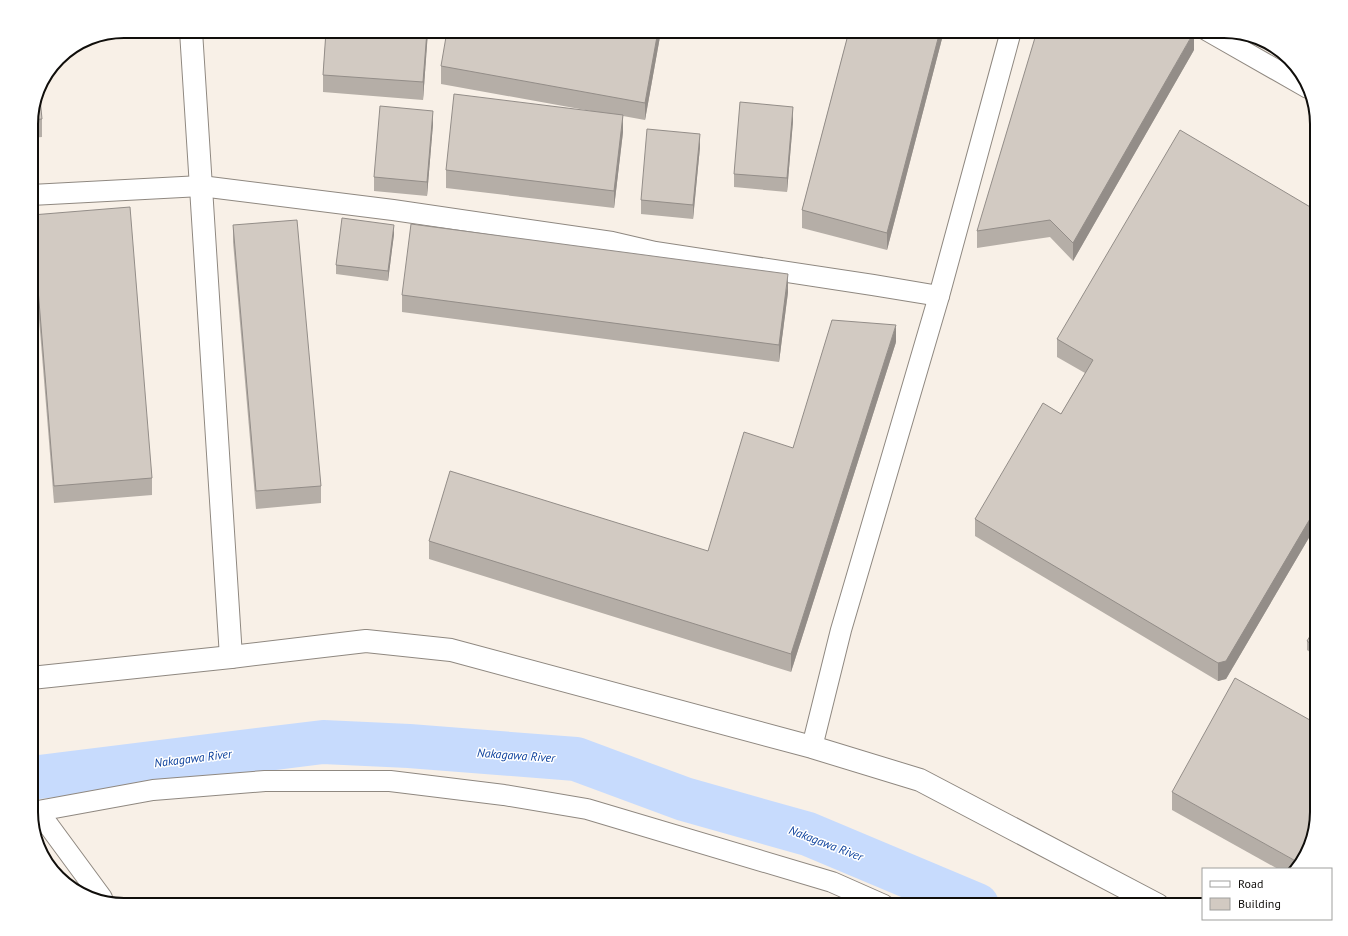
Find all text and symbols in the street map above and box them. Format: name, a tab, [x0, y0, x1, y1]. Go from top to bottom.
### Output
water label: Nakagawa River	[477, 745, 556, 765]
water label: Nakagawa River	[153, 746, 234, 770]
water label: Nakagawa River	[787, 822, 866, 864]
legend	[1202, 868, 1332, 920]
text: Road	[1238, 876, 1263, 891]
text: Building	[1238, 896, 1281, 911]

